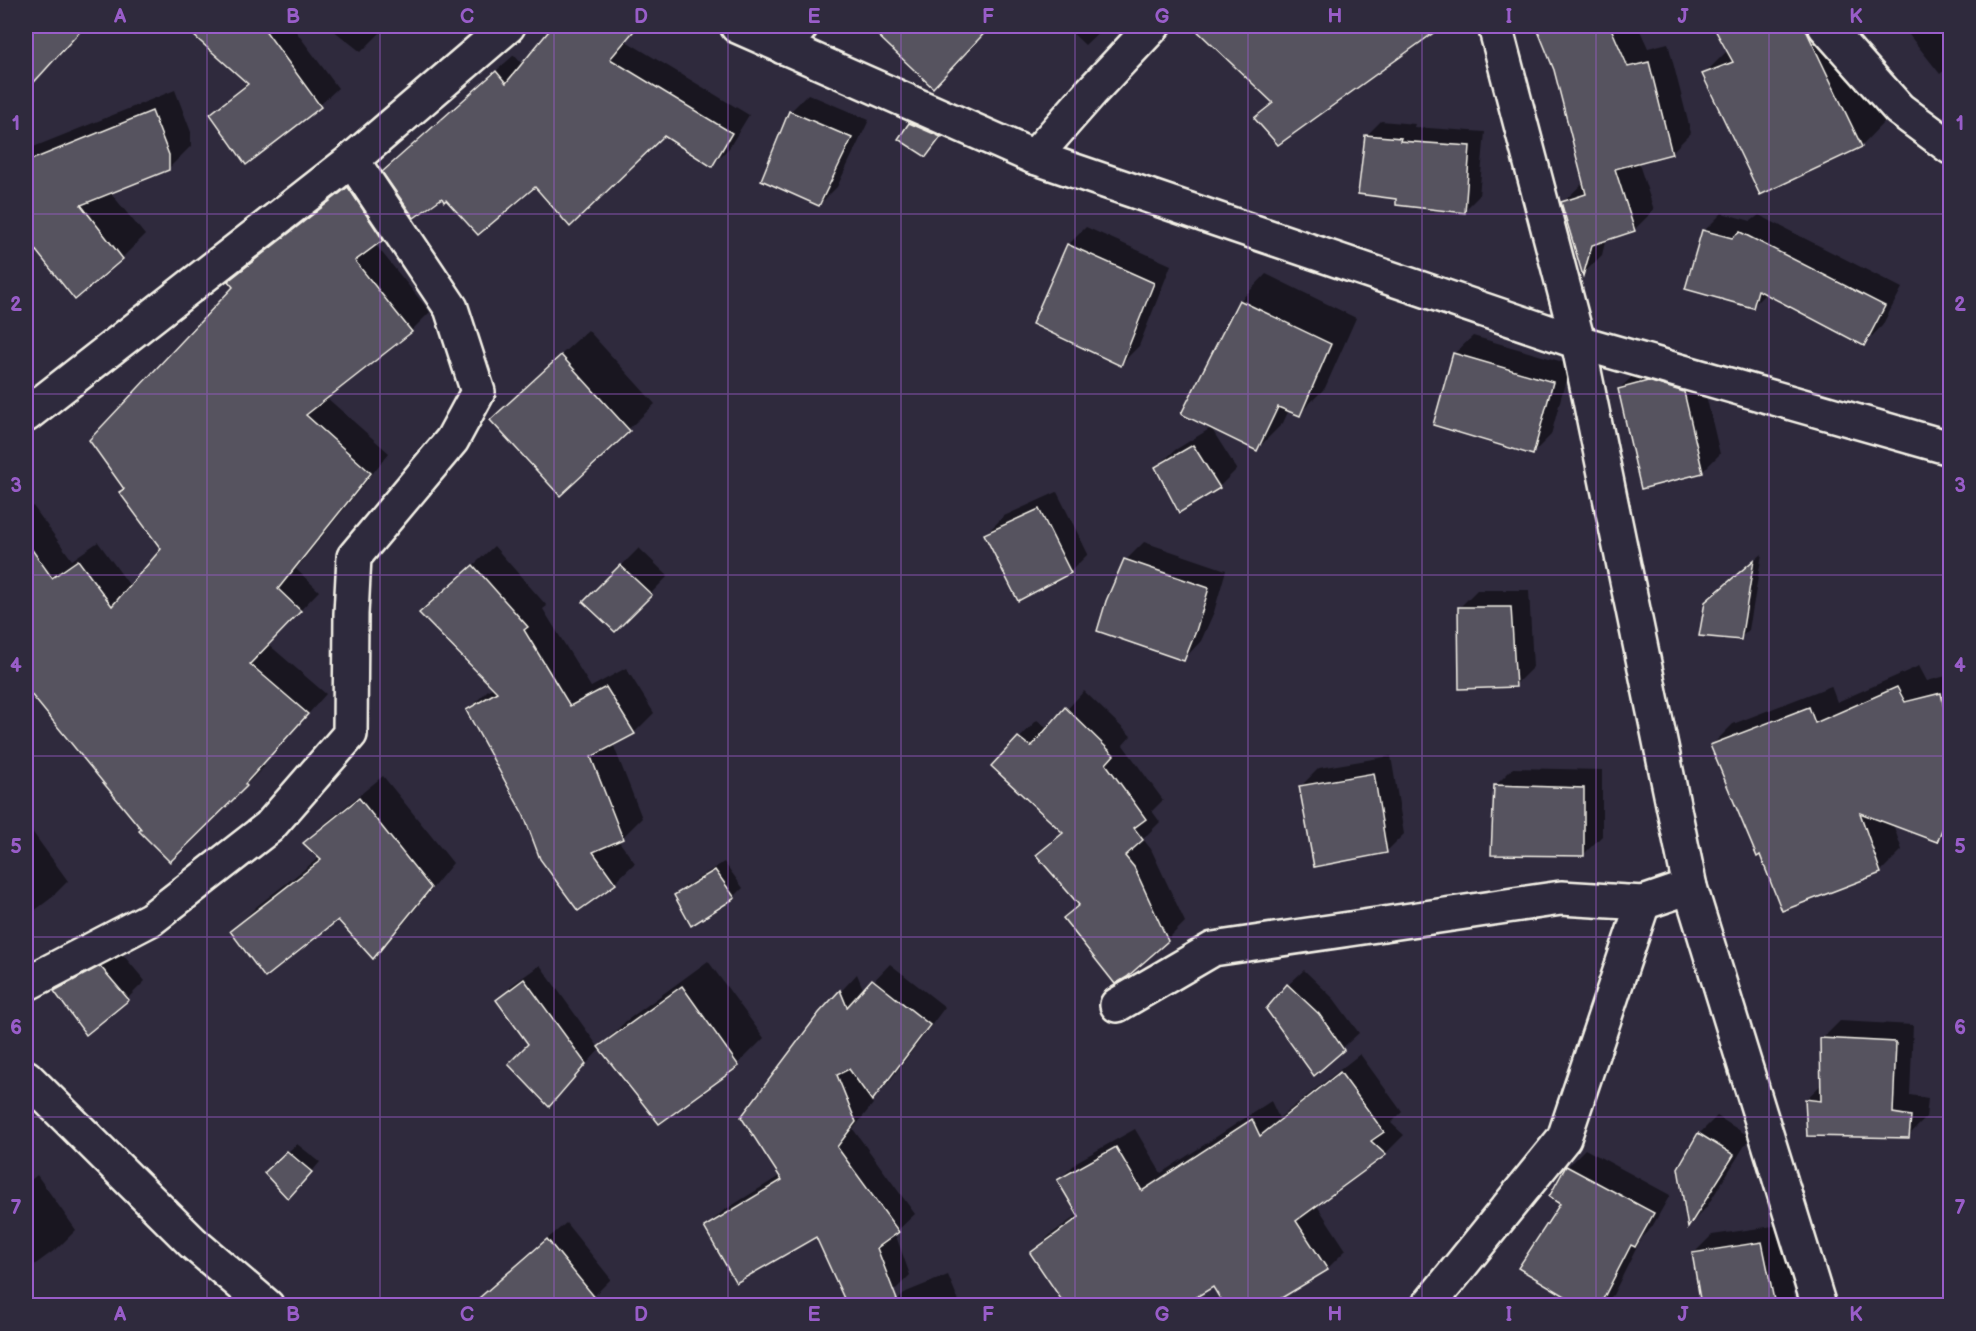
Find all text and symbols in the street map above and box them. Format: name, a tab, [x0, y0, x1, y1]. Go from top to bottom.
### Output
text: A	[113, 5, 127, 29]
text: B	[286, 5, 300, 29]
text: C	[460, 5, 474, 29]
text: D	[634, 5, 648, 29]
text: E	[808, 5, 821, 29]
text: F	[982, 5, 994, 29]
text: G	[1155, 5, 1170, 29]
text: H	[1328, 5, 1342, 29]
text: I	[1506, 5, 1512, 29]
text: J	[1678, 5, 1690, 29]
text: K	[1849, 5, 1863, 29]
text: 1	[12, 112, 20, 136]
text: 1	[1956, 112, 1964, 136]
text: 2	[10, 293, 22, 317]
text: 2	[1954, 293, 1966, 317]
text: 3	[10, 474, 22, 498]
text: 3	[1954, 474, 1966, 498]
text: 4	[10, 654, 22, 678]
text: 4	[1954, 654, 1966, 678]
text: 5	[10, 835, 22, 859]
text: 5	[1954, 835, 1966, 859]
text: 6	[10, 1016, 22, 1040]
text: 6	[1954, 1016, 1966, 1040]
text: 7	[10, 1196, 22, 1220]
text: 7	[1954, 1196, 1966, 1220]
text: A	[113, 1303, 127, 1327]
text: B	[286, 1303, 300, 1327]
text: C	[460, 1303, 474, 1327]
text: D	[634, 1303, 648, 1327]
text: E	[808, 1303, 821, 1327]
text: F	[982, 1303, 994, 1327]
text: G	[1155, 1303, 1170, 1327]
text: H	[1328, 1303, 1342, 1327]
text: I	[1506, 1303, 1512, 1327]
text: J	[1678, 1303, 1690, 1327]
text: K	[1849, 1303, 1863, 1327]

